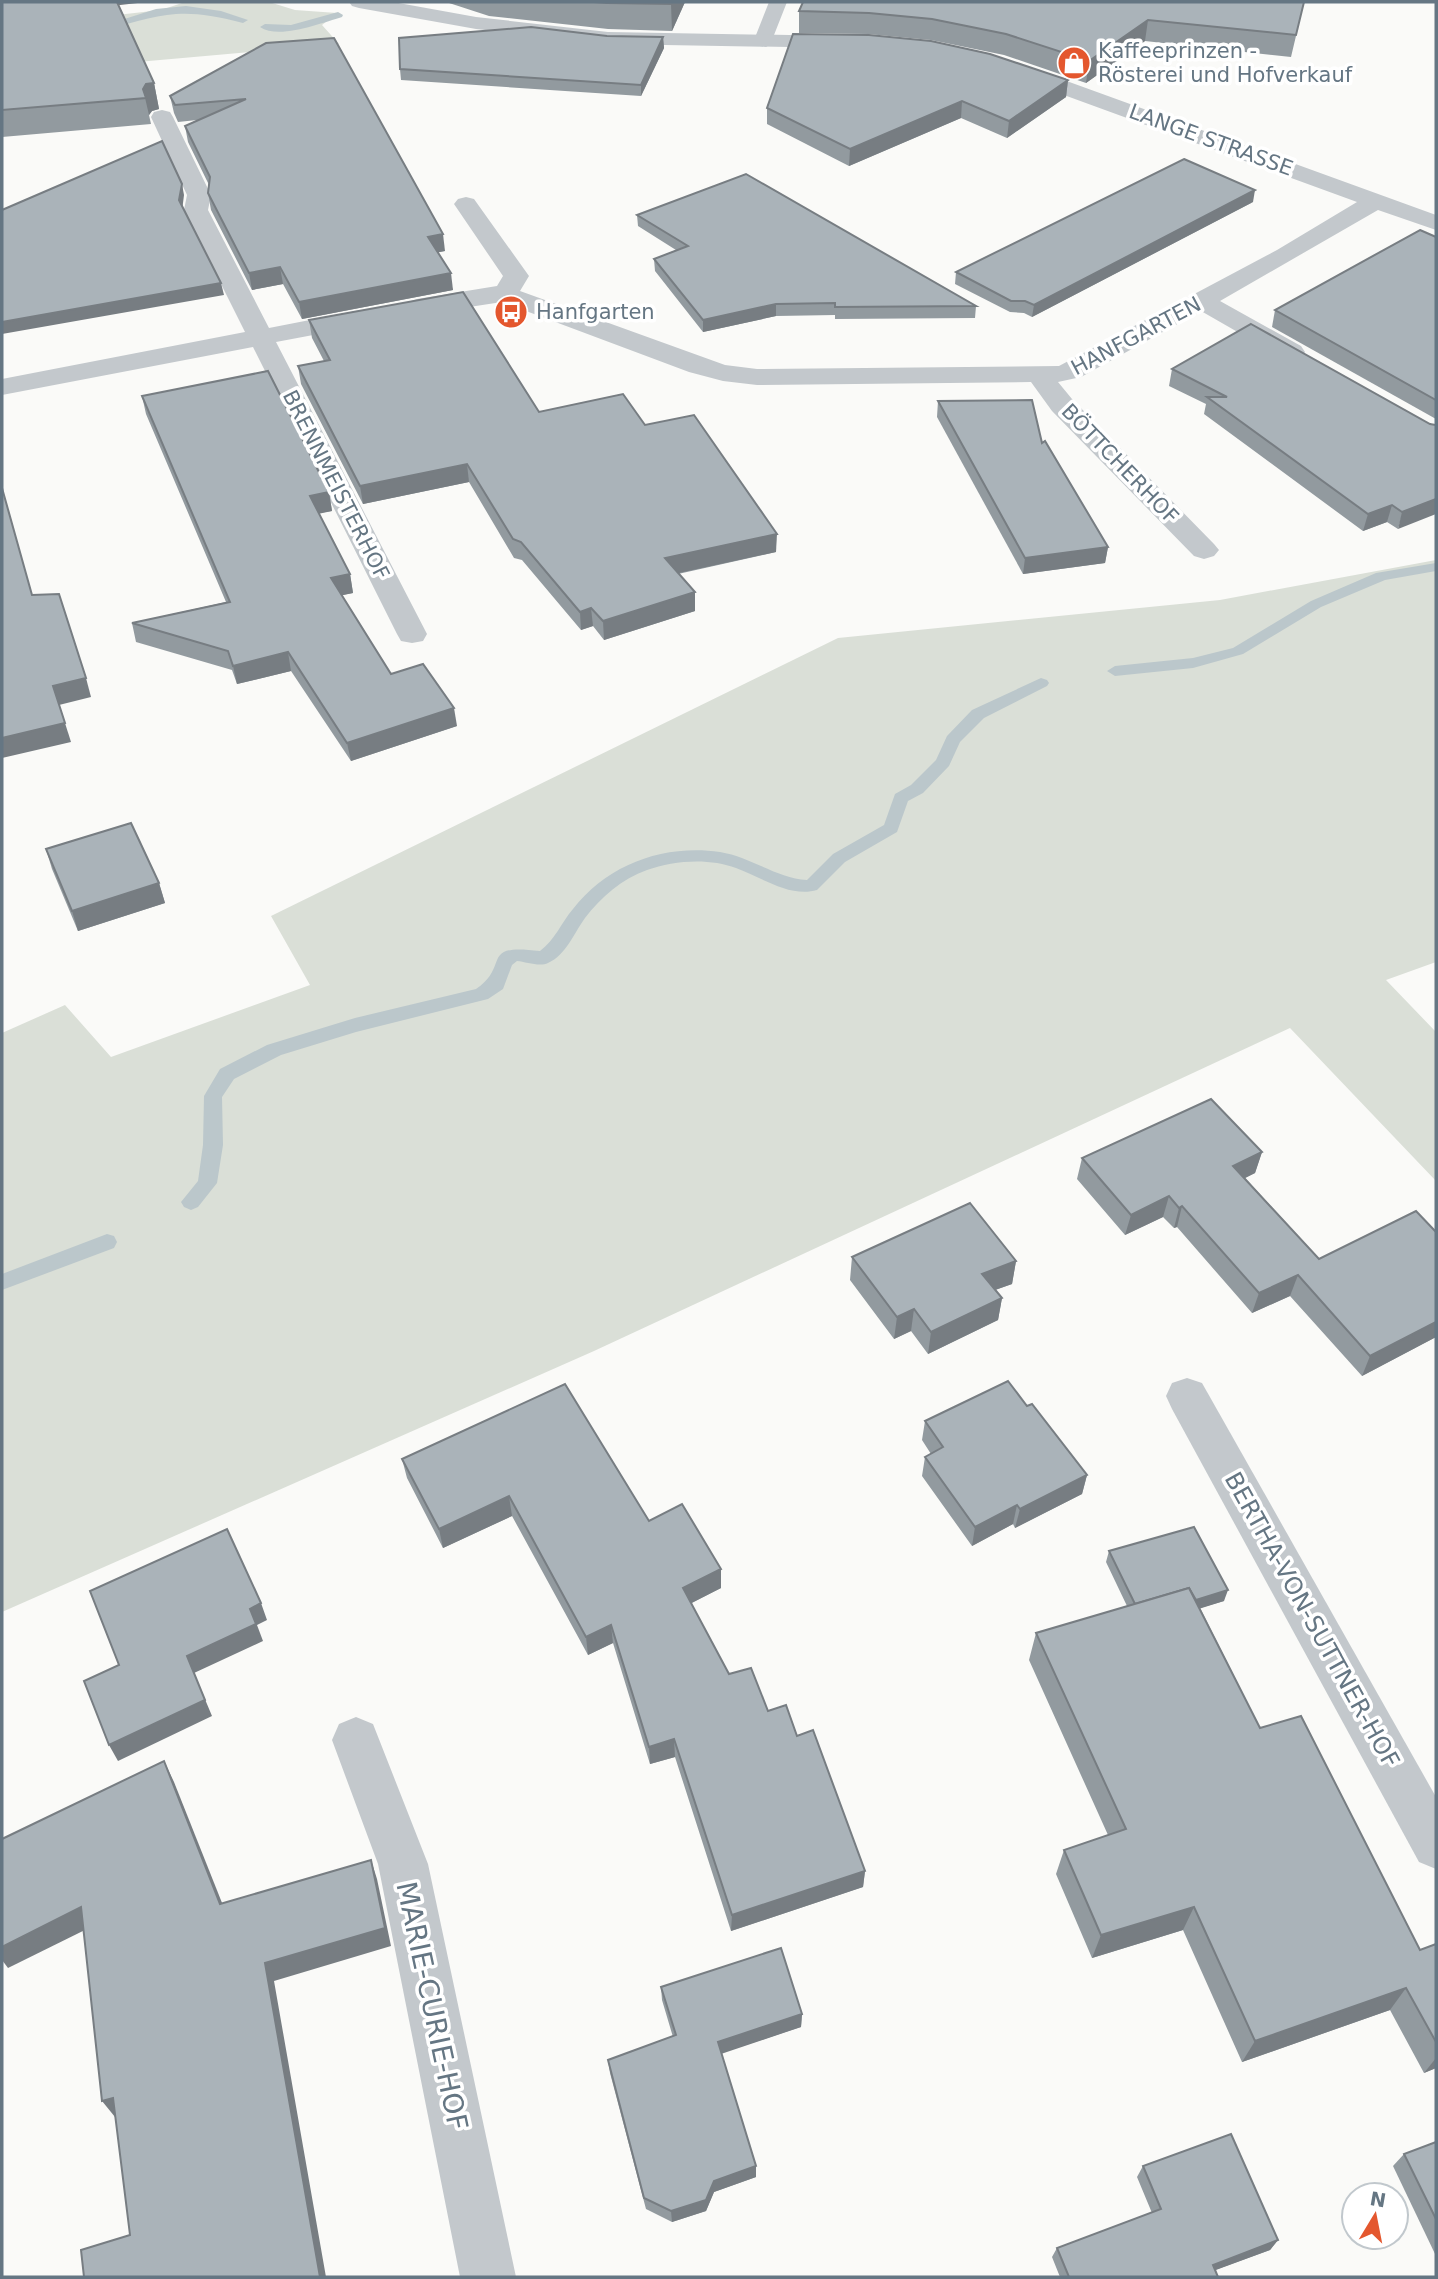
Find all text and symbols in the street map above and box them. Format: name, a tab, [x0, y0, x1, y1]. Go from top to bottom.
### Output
place label: Kaffeeprinzen - Rösterei und Hofverkauf	[1098, 39, 1353, 87]
shop icon: Kaffeeprinzen - Rösterei und Hofverkauf	[1055, 44, 1093, 82]
street label: LANGE STRASSE	[1126, 99, 1296, 181]
street label: HANFGARTEN	[1067, 292, 1205, 380]
bus stop icon: Hanfgarten	[492, 293, 530, 331]
place label: Hanfgarten	[536, 300, 655, 324]
street label: BRENNMEISTERHOF	[278, 386, 394, 584]
street label: BÖTTCHERHOF	[1057, 398, 1184, 529]
street label: BERTHA-VON-SUTTNER-HOF	[1219, 1467, 1405, 1773]
street label: MARIE-CURIE-HOF	[389, 1879, 475, 2133]
north arrow	[1340, 2181, 1410, 2251]
text: N	[1368, 2187, 1388, 2211]

